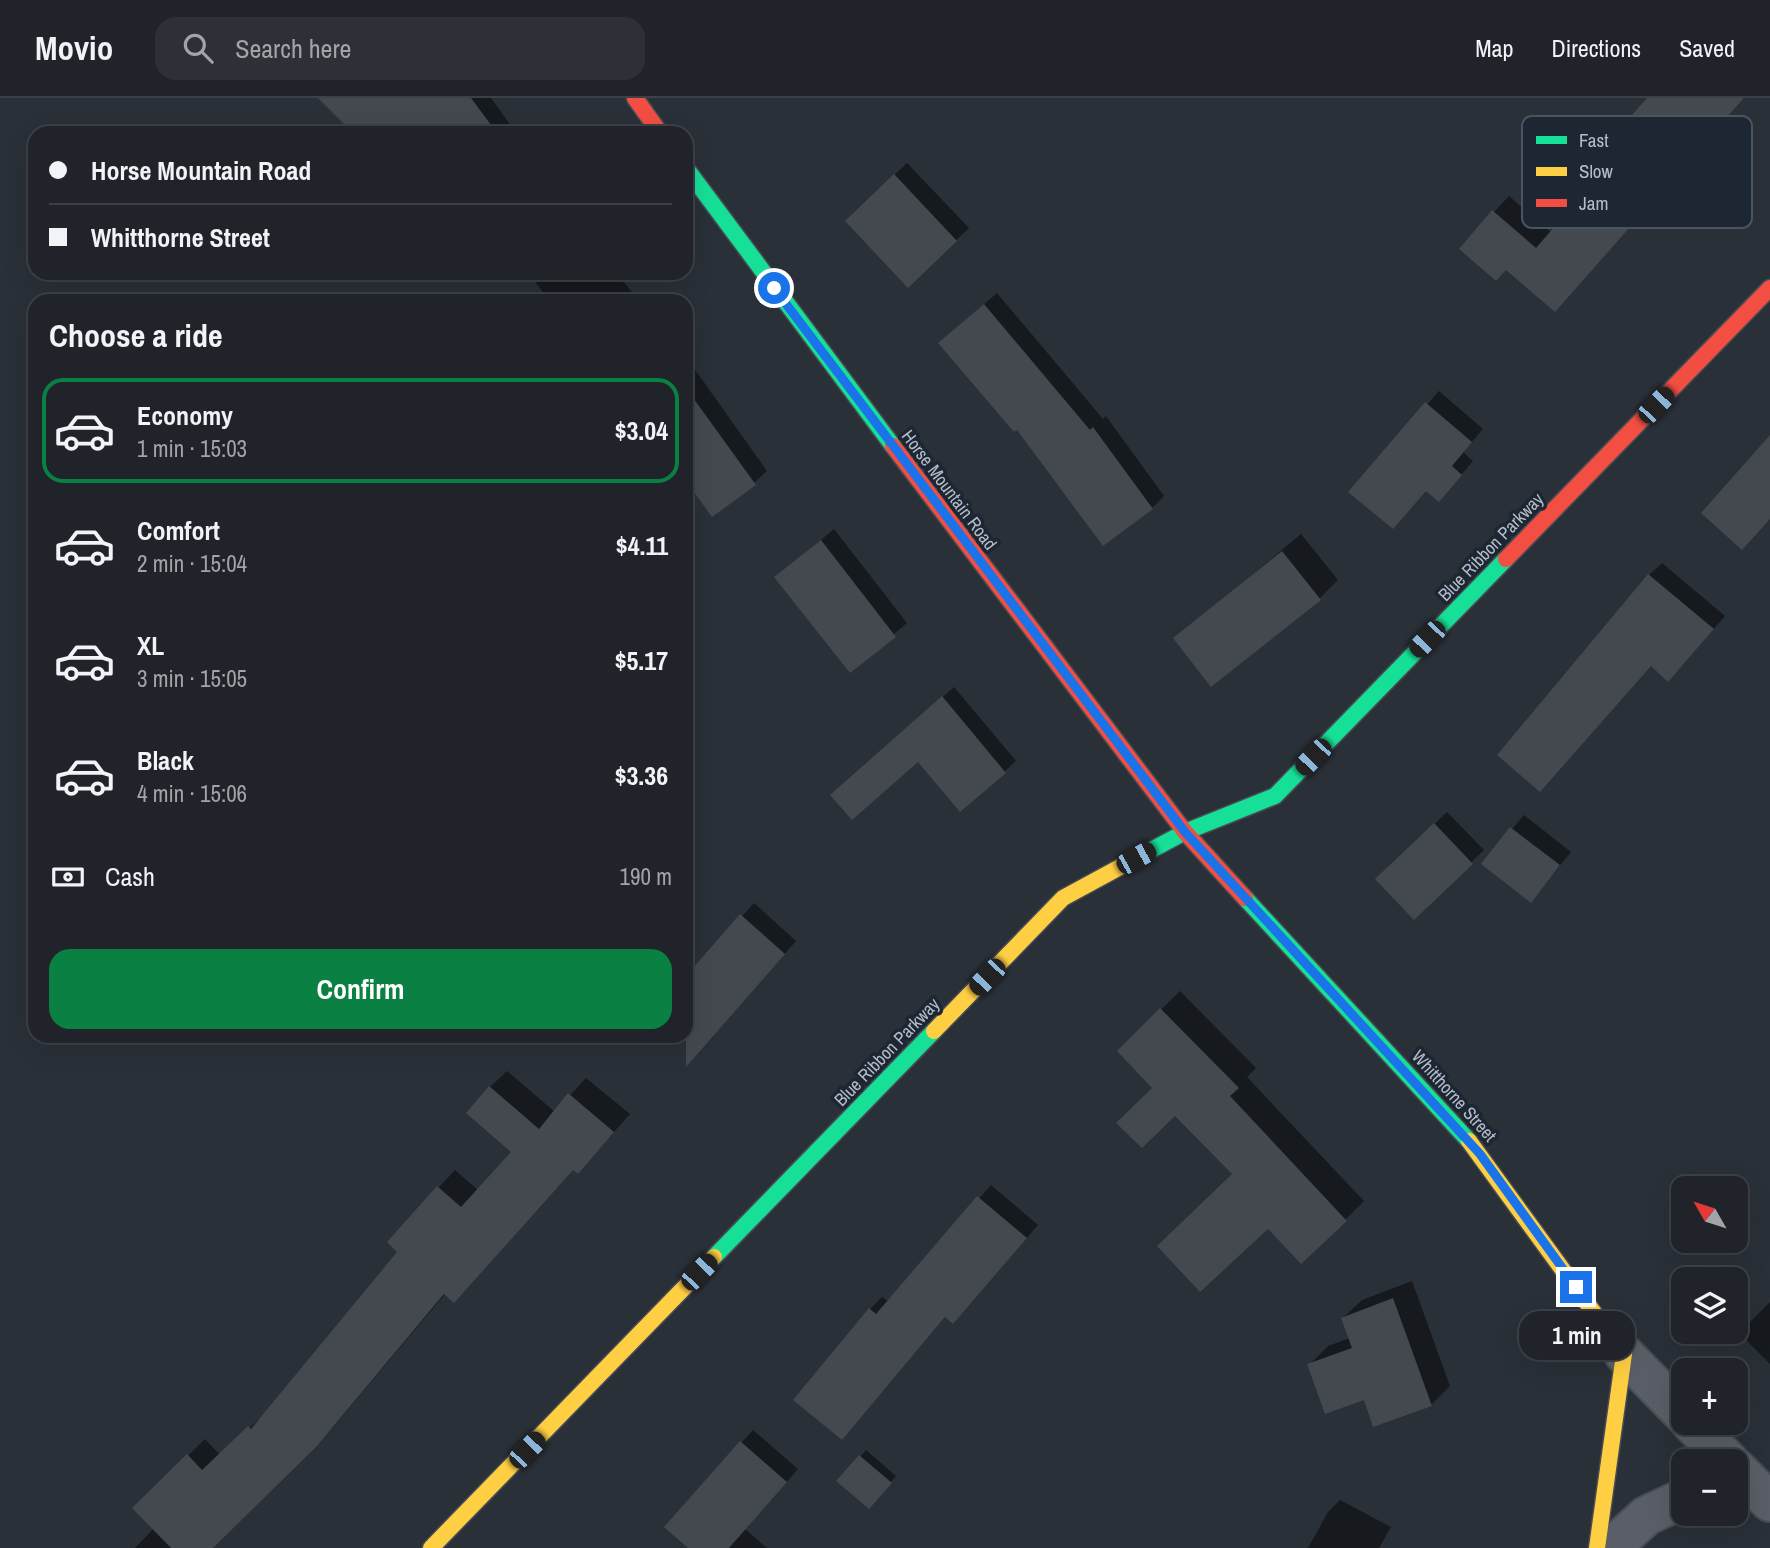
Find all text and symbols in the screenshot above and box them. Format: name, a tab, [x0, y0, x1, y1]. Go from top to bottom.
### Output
search box	[155, 17, 645, 80]
text: Movio	[35, 26, 113, 70]
icon: search	[179, 29, 217, 67]
text: Search here	[235, 31, 351, 66]
text: Map	[1475, 32, 1513, 64]
text: Directions	[1551, 32, 1641, 64]
text: Saved	[1679, 32, 1735, 64]
legend	[1522, 116, 1752, 228]
text: Fast	[1579, 127, 1609, 153]
text: Horse Mountain Road	[91, 153, 311, 188]
text: Slow	[1579, 158, 1614, 184]
text: Jam	[1579, 190, 1608, 216]
text: Whitthorne Street	[91, 220, 270, 255]
route start	[758, 272, 790, 304]
text: Choose a ride	[49, 314, 223, 357]
car	[1634, 383, 1679, 427]
text: Economy	[137, 398, 233, 433]
icon: car	[53, 399, 116, 462]
text: $3.04	[615, 413, 668, 448]
street label: Horse Mountain Road	[896, 425, 1003, 555]
text: 1 min · 15:03	[137, 433, 247, 464]
street label: Blue Ribbon Parkway	[1432, 486, 1549, 606]
text: Comfort	[137, 513, 220, 548]
icon: car	[53, 514, 116, 577]
text: $4.11	[616, 528, 668, 563]
text: 2 min · 15:04	[137, 548, 247, 579]
car	[1405, 617, 1450, 661]
text: XL	[137, 628, 164, 663]
icon: car	[53, 629, 116, 692]
text: $5.17	[615, 643, 668, 678]
text: 3 min · 15:05	[137, 663, 247, 694]
car	[1291, 735, 1336, 779]
text: Black	[137, 743, 194, 778]
icon: car	[53, 744, 116, 807]
text: $3.36	[615, 758, 668, 793]
text: 4 min · 15:06	[137, 778, 247, 809]
car	[1113, 839, 1160, 877]
icon: cash	[49, 858, 87, 896]
text: Cash	[105, 859, 155, 894]
text: 190 m	[620, 861, 672, 892]
button: Confirm	[49, 949, 672, 1029]
car	[965, 955, 1010, 999]
street label: Blue Ribbon Parkway	[828, 991, 945, 1111]
street label: Whitthorne Street	[1406, 1044, 1502, 1147]
north arrow	[1671, 1176, 1748, 1253]
map controls	[1671, 1176, 1748, 1526]
car	[677, 1250, 722, 1294]
button: layers	[1671, 1267, 1748, 1344]
route end	[1560, 1271, 1592, 1303]
callout: 1 min	[1518, 1312, 1634, 1360]
text: 1 min	[1552, 1320, 1602, 1351]
button: +	[1671, 1358, 1748, 1435]
car	[505, 1428, 550, 1472]
button: −	[1671, 1449, 1748, 1526]

